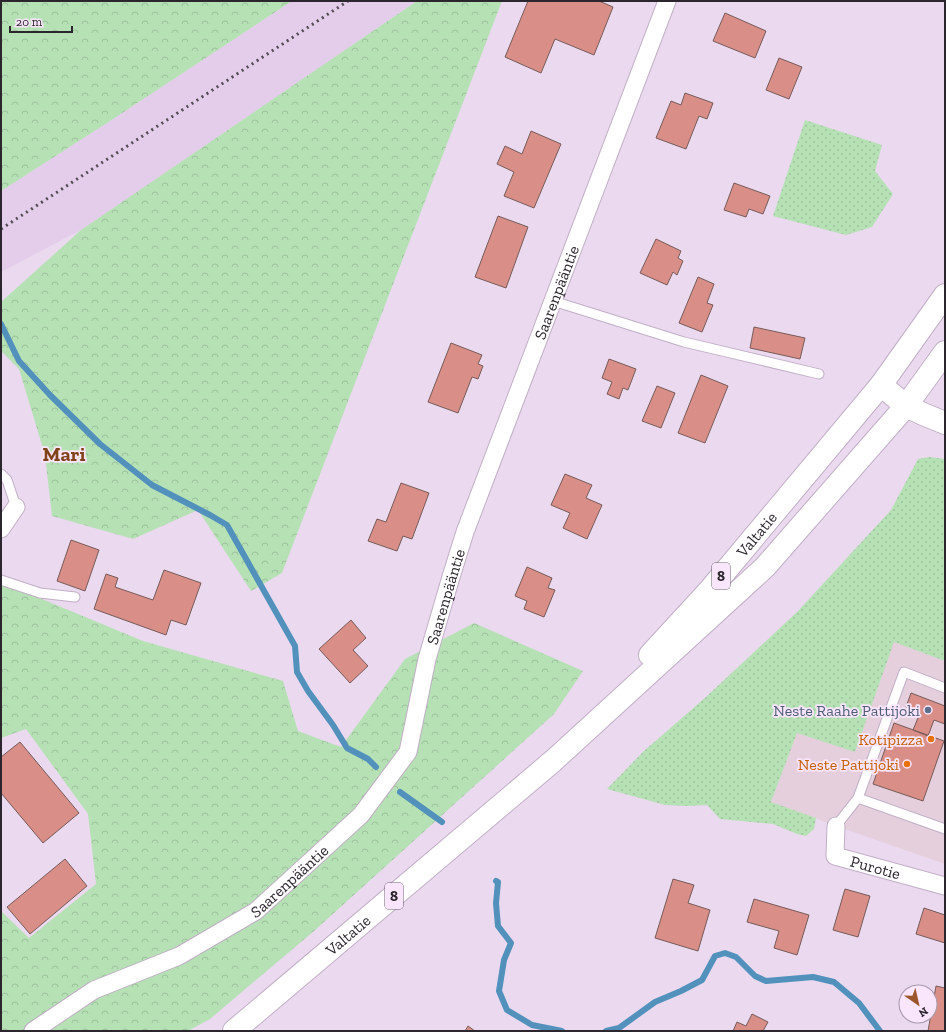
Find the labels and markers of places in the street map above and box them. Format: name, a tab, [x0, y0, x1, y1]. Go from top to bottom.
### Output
place label: Neste Raahe Pattijoki	[773, 701, 921, 720]
marker: Neste Raahe Pattijoki	[923, 705, 933, 715]
place label: Kotipizza	[859, 730, 923, 749]
marker: Kotipizza	[926, 734, 936, 744]
place label: Neste Pattijoki	[798, 755, 900, 774]
marker: Neste Pattijoki	[902, 759, 912, 769]

